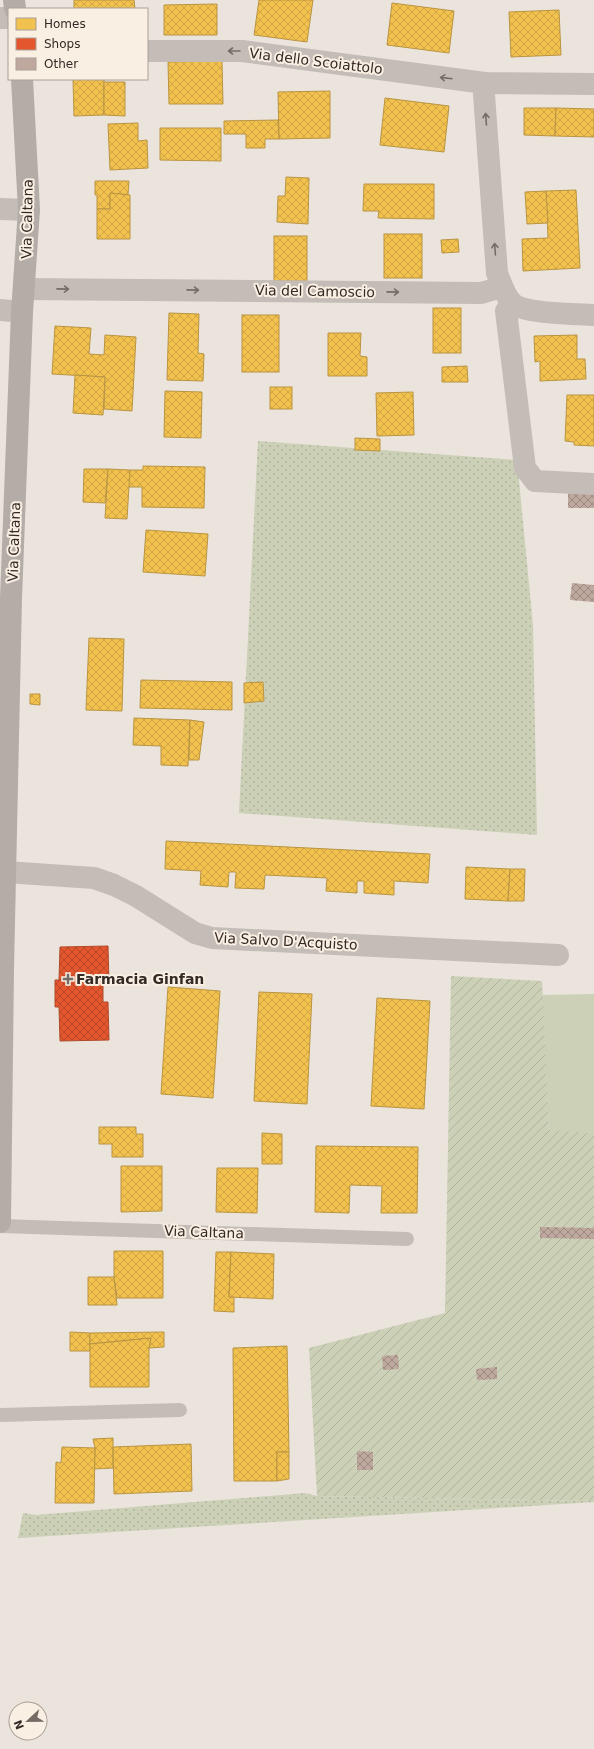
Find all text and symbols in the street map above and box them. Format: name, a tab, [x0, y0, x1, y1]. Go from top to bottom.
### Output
legend	[8, 8, 148, 80]
text: Homes	[44, 17, 86, 31]
text: Shops	[44, 37, 80, 51]
street label: Via dello Scoiattolo	[248, 45, 384, 77]
one-way arrow	[228, 47, 241, 55]
text: Other	[44, 57, 78, 71]
one-way arrow	[440, 74, 453, 82]
one-way arrow	[483, 113, 490, 126]
street label: Via Caltana	[18, 179, 36, 259]
one-way arrow	[492, 243, 499, 256]
street label: Via del Camoscio	[255, 282, 375, 300]
one-way arrow	[56, 285, 69, 293]
one-way arrow	[186, 286, 199, 294]
one-way arrow	[386, 288, 399, 296]
street label: Via Caltana	[5, 502, 23, 582]
street label: Via Salvo D'Acquisto	[214, 929, 358, 953]
place label: Farmacia Ginfan	[76, 971, 204, 987]
marker: Farmacia Ginfan	[63, 974, 73, 984]
street label: Via Caltana	[164, 1223, 244, 1241]
north arrow	[8, 1701, 48, 1741]
text: N	[11, 1718, 27, 1731]

